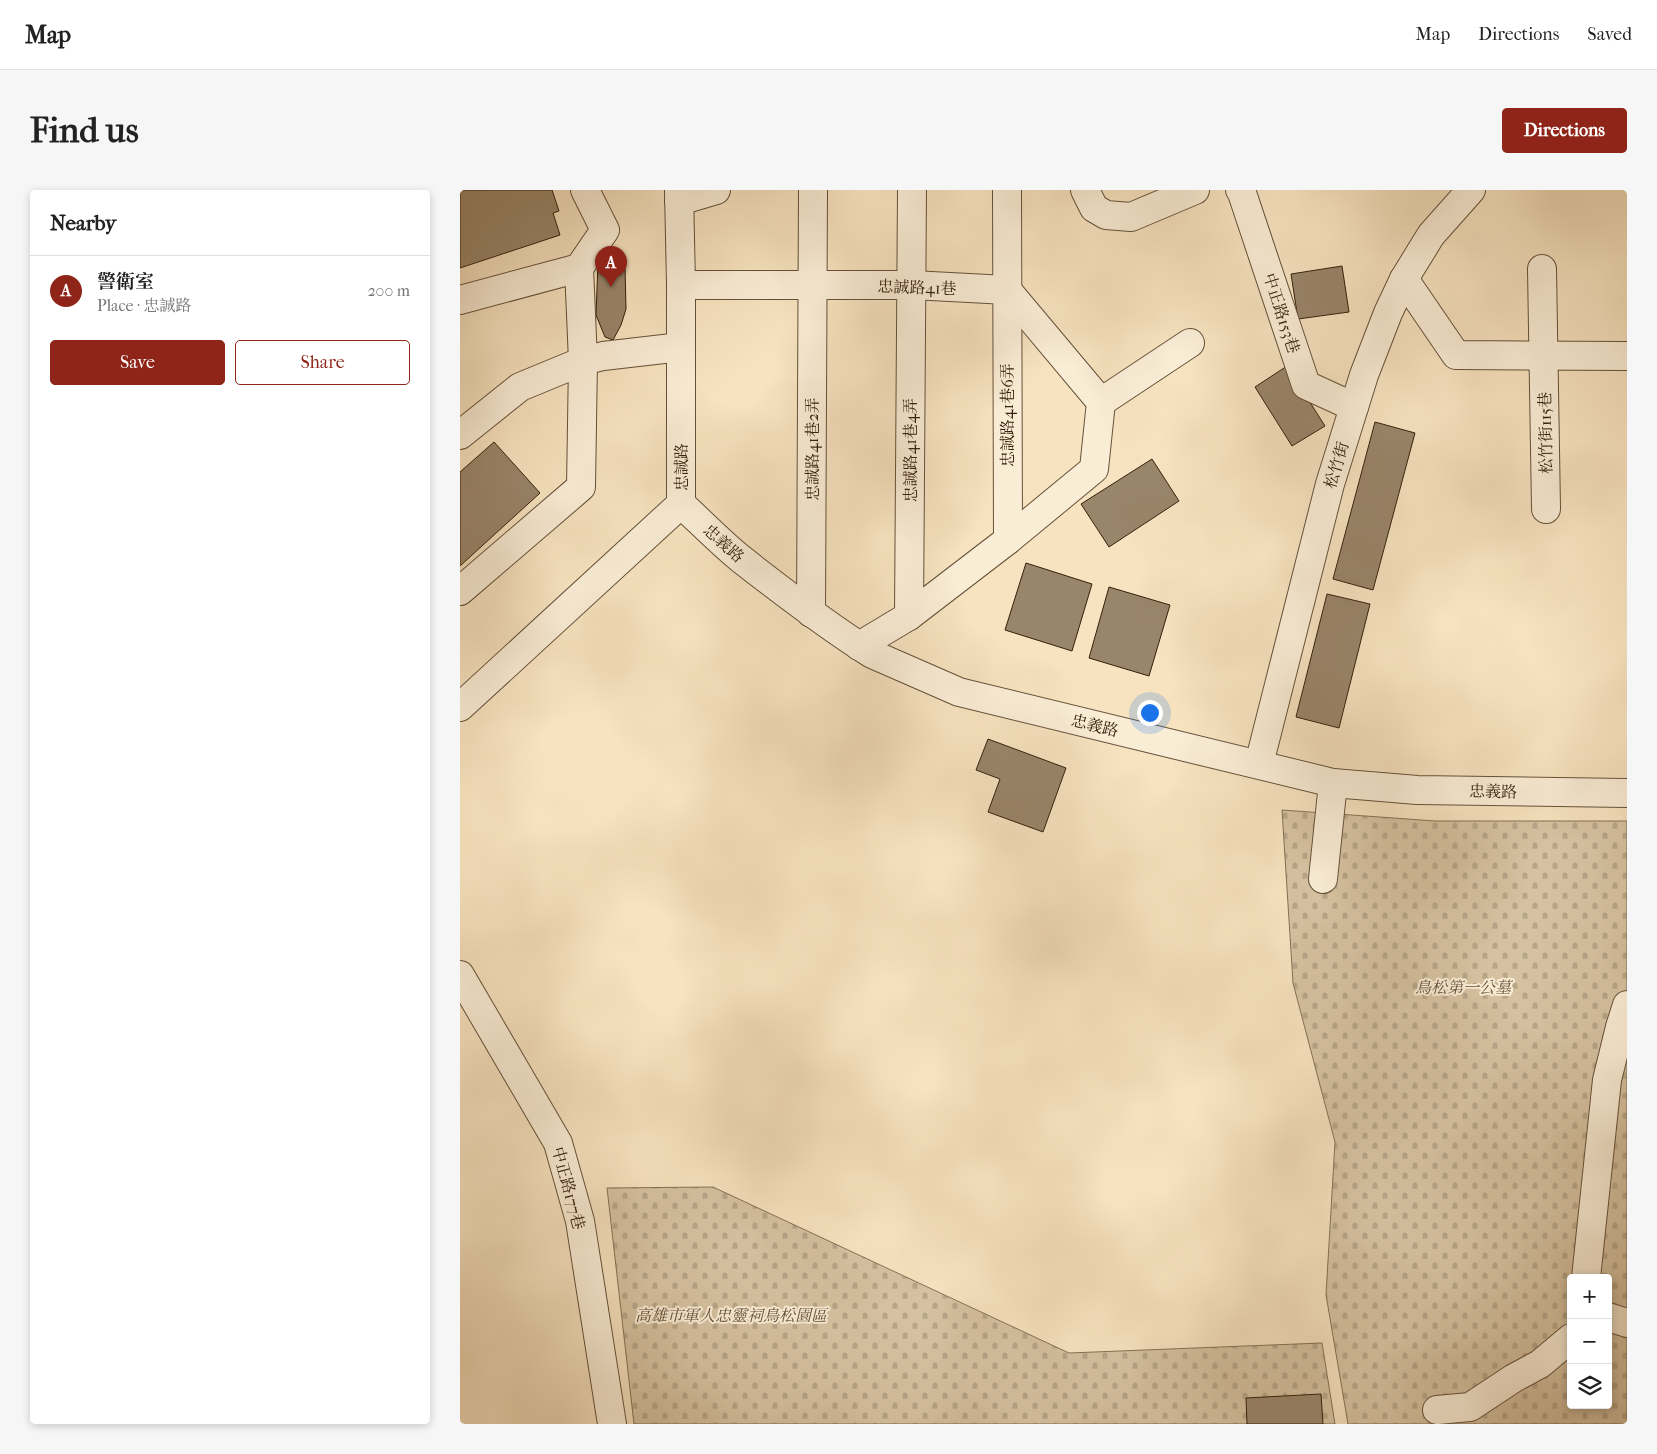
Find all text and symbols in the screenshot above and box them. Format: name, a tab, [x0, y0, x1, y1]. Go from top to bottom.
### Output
text: Map	[25, 21, 71, 49]
text: Map	[1416, 24, 1450, 45]
text: Directions	[1478, 24, 1559, 45]
text: Saved	[1587, 24, 1632, 45]
button: Directions	[1502, 108, 1627, 153]
text: Find us	[30, 110, 139, 151]
text: Nearby	[50, 211, 116, 235]
pin: A	[595, 246, 627, 287]
text: 警衛室	[97, 271, 154, 293]
street label: 中正路153巷	[1260, 271, 1303, 356]
street label: 忠誠路41巷	[877, 277, 957, 298]
text: A	[61, 281, 71, 300]
text: 200 m	[367, 281, 410, 300]
text: Place · 忠誠路	[97, 296, 192, 315]
button: Save	[50, 340, 225, 385]
button: Share	[235, 340, 410, 385]
street label: 忠誠路41巷6弄	[998, 363, 1017, 467]
street label: 松竹街115巷	[1535, 392, 1556, 474]
street label: 忠誠路41巷2弄	[803, 397, 822, 501]
street label: 忠誠路41巷4弄	[901, 398, 920, 502]
street label: 松竹街	[1320, 439, 1353, 491]
street label: 忠誠路	[672, 443, 691, 491]
street label: 忠義路	[699, 520, 748, 566]
your location	[1137, 700, 1163, 726]
street label: 忠義路	[1069, 710, 1120, 741]
street label: 忠義路	[1469, 782, 1517, 801]
park label: 鳥松第一公墓	[1415, 978, 1514, 997]
street label: 中正路177巷	[548, 1145, 589, 1232]
map controls	[1567, 1274, 1612, 1409]
button: +	[1567, 1274, 1612, 1319]
park label: 高雄市軍人忠靈祠鳥松園區	[635, 1306, 829, 1325]
button: −	[1567, 1319, 1612, 1364]
button: layers	[1567, 1364, 1612, 1409]

